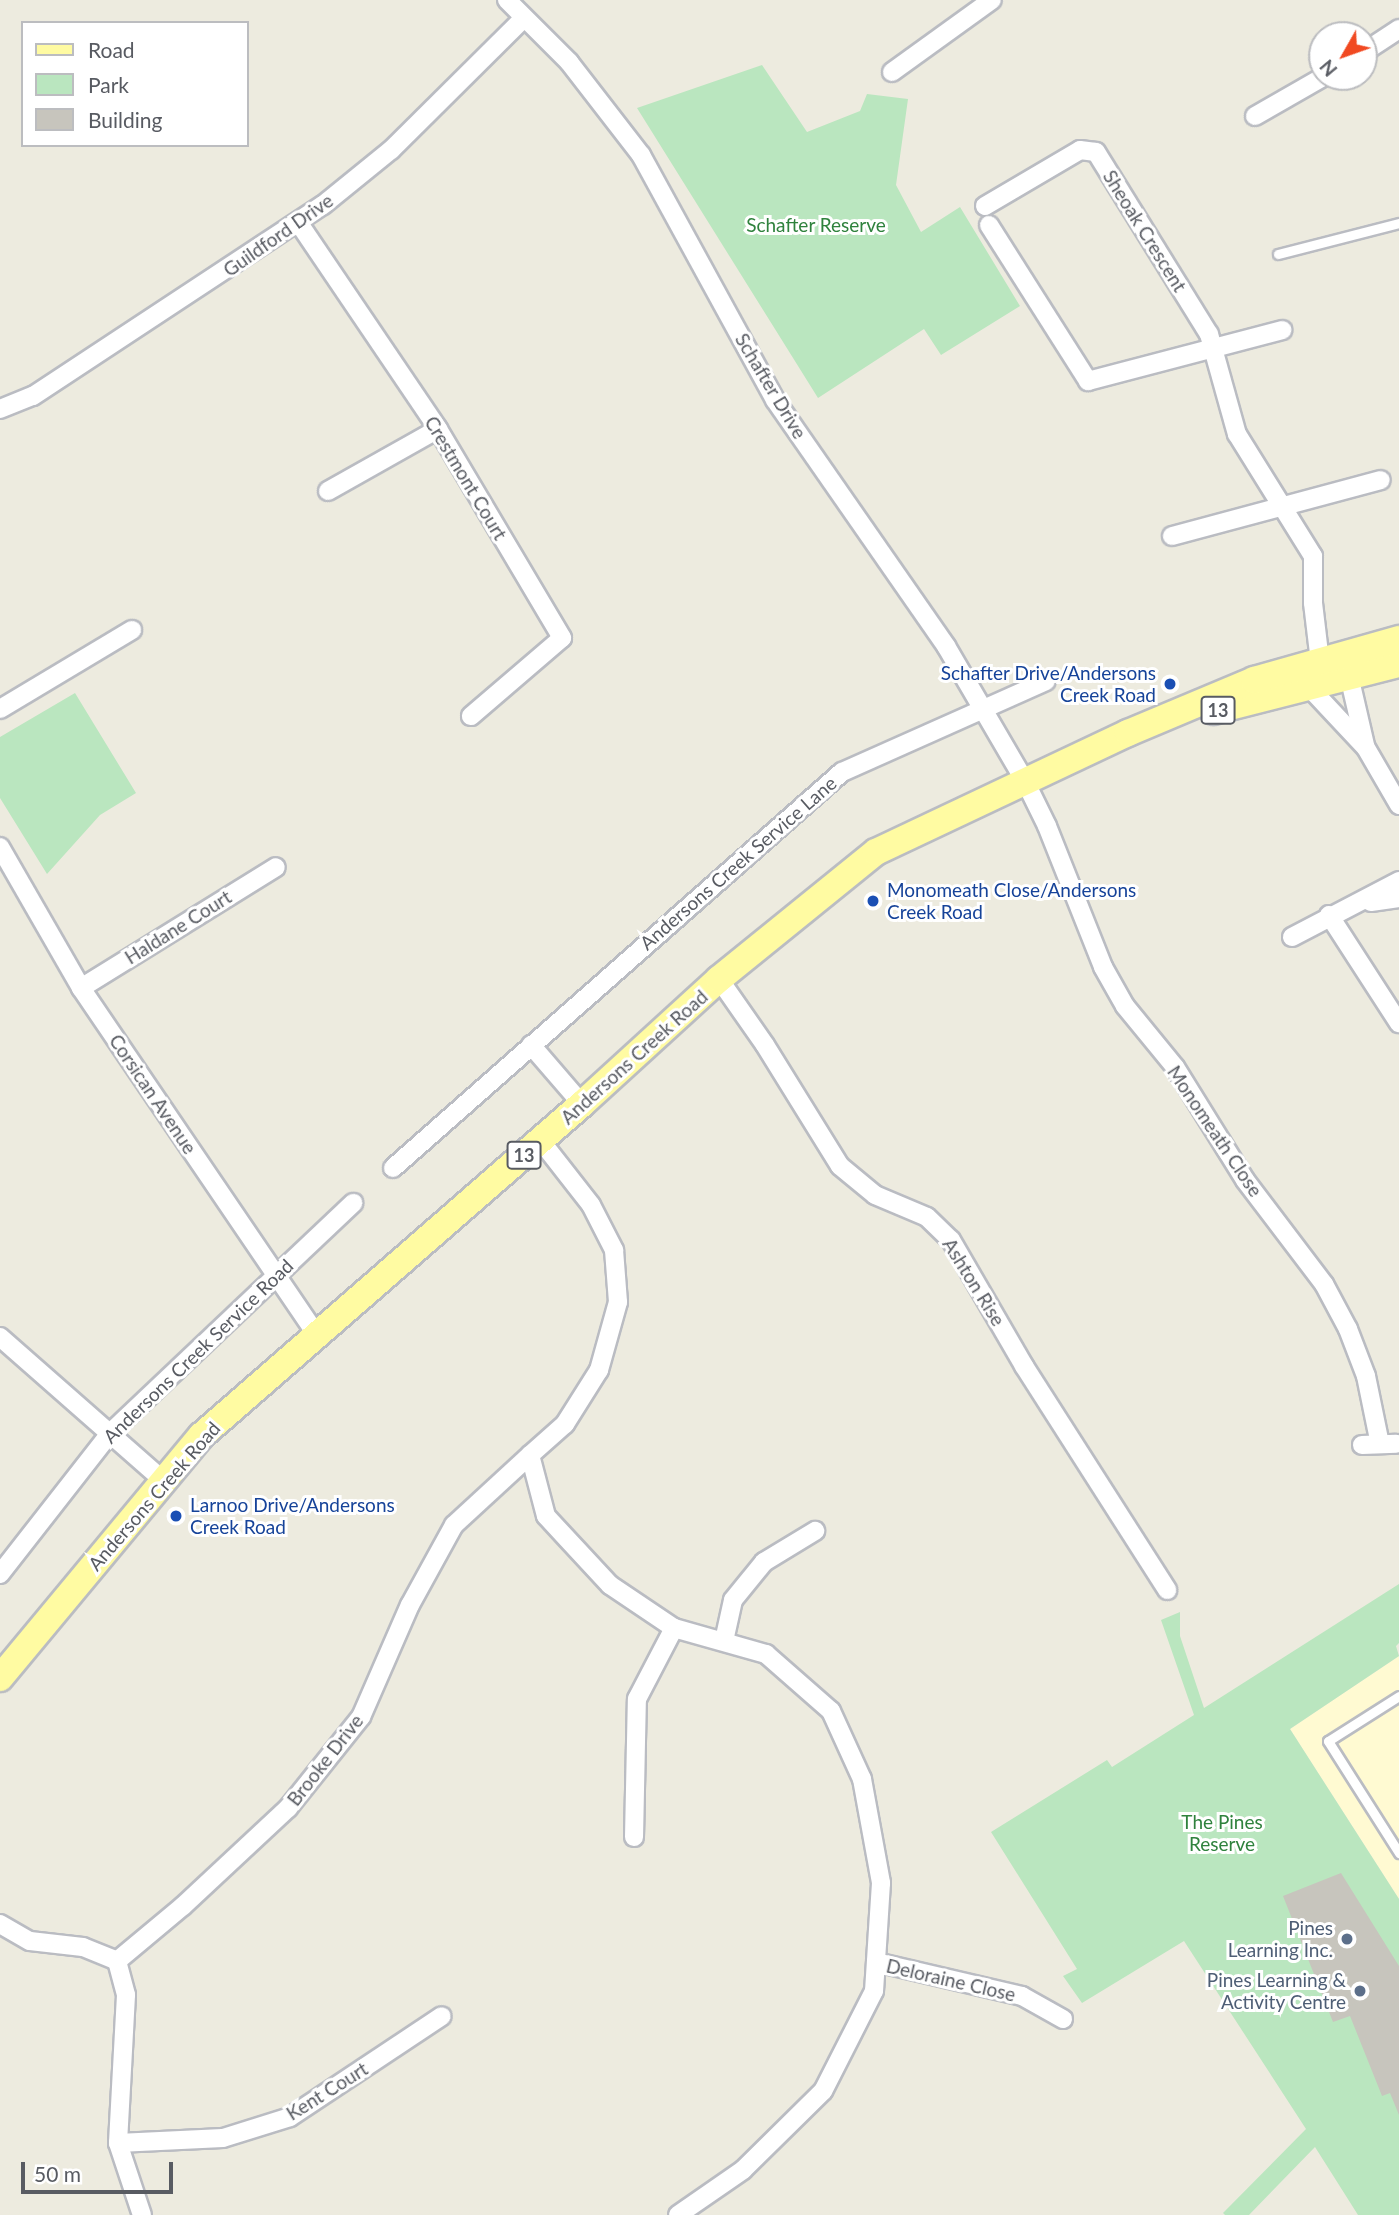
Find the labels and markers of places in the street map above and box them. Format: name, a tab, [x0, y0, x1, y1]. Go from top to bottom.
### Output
place label: Schafter Drive/Andersons Creek Road	[940, 662, 1156, 706]
marker: Schafter Drive/Andersons Creek Road	[1162, 676, 1178, 692]
place label: Monomeath Close/Andersons Creek Road	[887, 879, 1136, 923]
marker: Monomeath Close/Andersons Creek Road	[865, 893, 881, 909]
place label: Larnoo Drive/Andersons Creek Road	[190, 1494, 395, 1538]
marker: Larnoo Drive/Andersons Creek Road	[168, 1508, 184, 1524]
place label: Pines Learning Inc.	[1228, 1917, 1333, 1961]
marker: Pines Learning Inc.	[1339, 1931, 1355, 1947]
place label: Pines Learning & Activity Centre	[1207, 1969, 1346, 2013]
marker: Pines Learning & Activity Centre	[1352, 1983, 1368, 1999]

